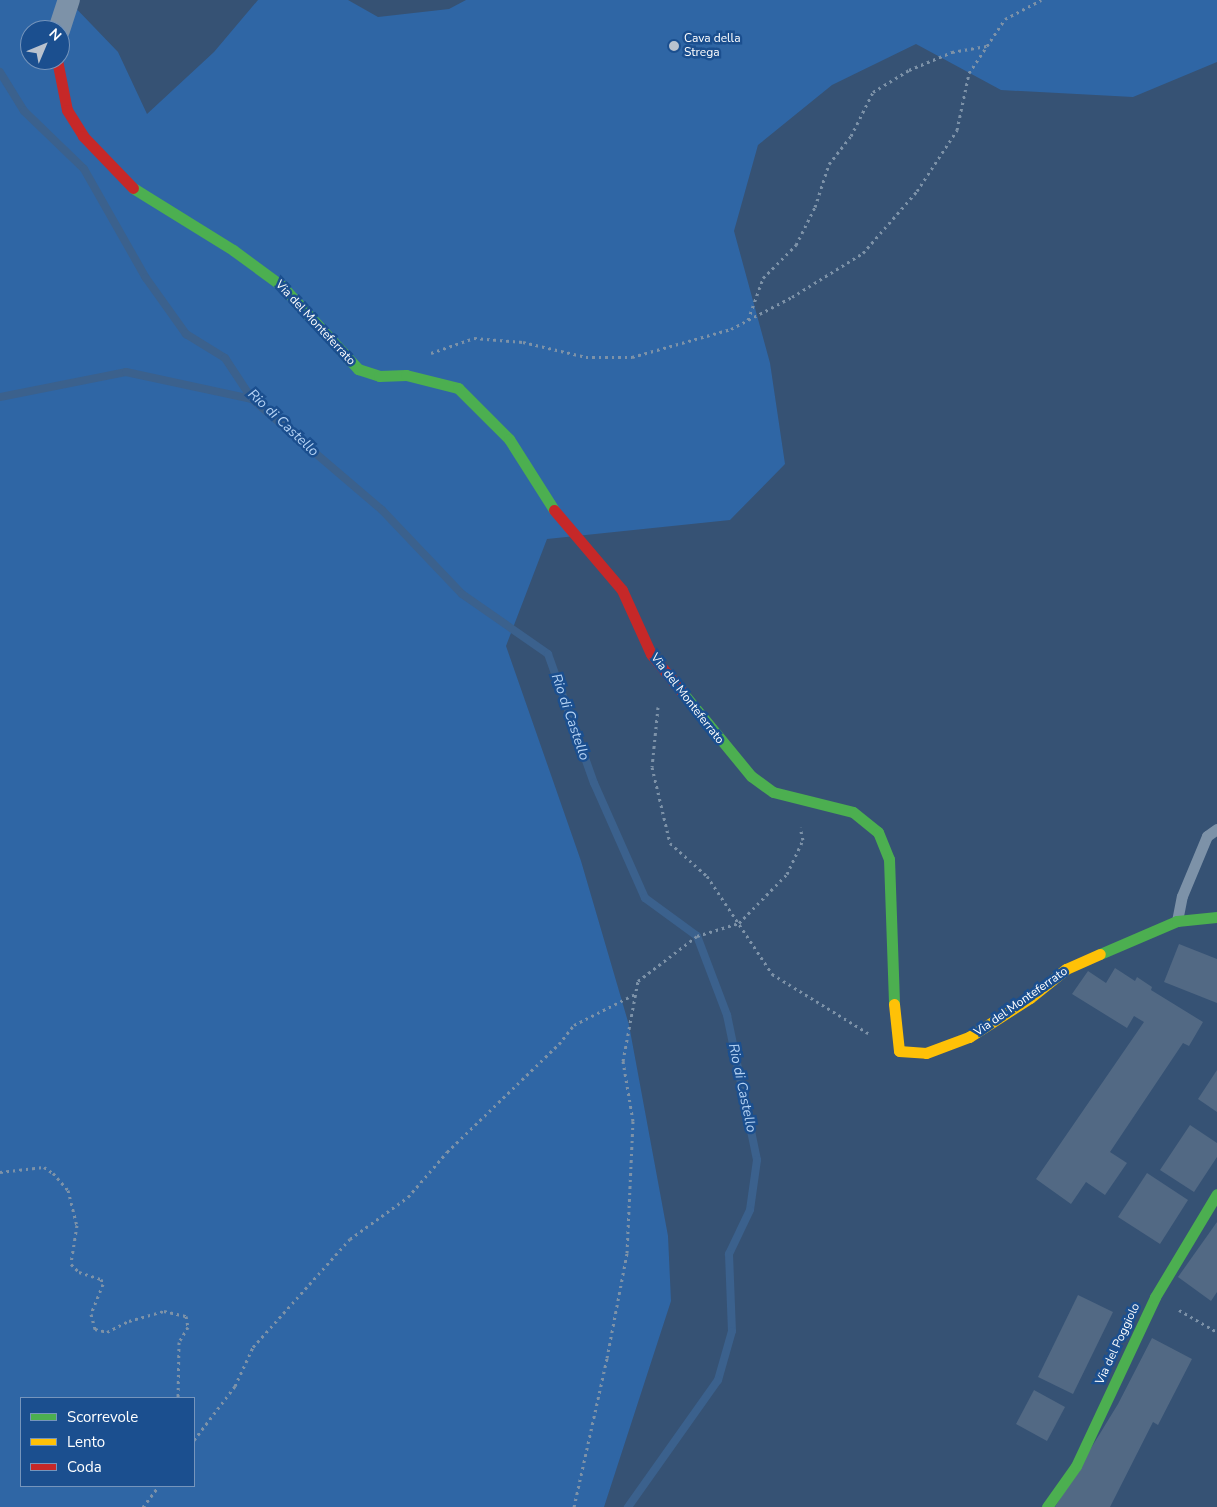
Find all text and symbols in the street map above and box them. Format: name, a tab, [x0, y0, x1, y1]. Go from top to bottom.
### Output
north arrow	[20, 20, 70, 70]
text: N	[45, 24, 66, 45]
place label: Cava della Strega	[684, 32, 741, 60]
marker: Cava della Strega	[668, 40, 680, 52]
street label: Via del Monteferrato	[272, 278, 358, 368]
water label: Rio di Castello	[244, 386, 322, 460]
street label: Via del Monteferrato	[647, 651, 727, 747]
water label: Rio di Castello	[547, 671, 593, 763]
street label: Via del Monteferrato	[972, 964, 1070, 1040]
water label: Rio di Castello	[724, 1042, 760, 1134]
street label: Via del Poggiolo	[1093, 1301, 1143, 1387]
legend	[20, 1397, 195, 1487]
text: Scorrevole	[67, 1407, 138, 1427]
text: Lento	[67, 1432, 105, 1452]
text: Coda	[67, 1457, 102, 1477]

